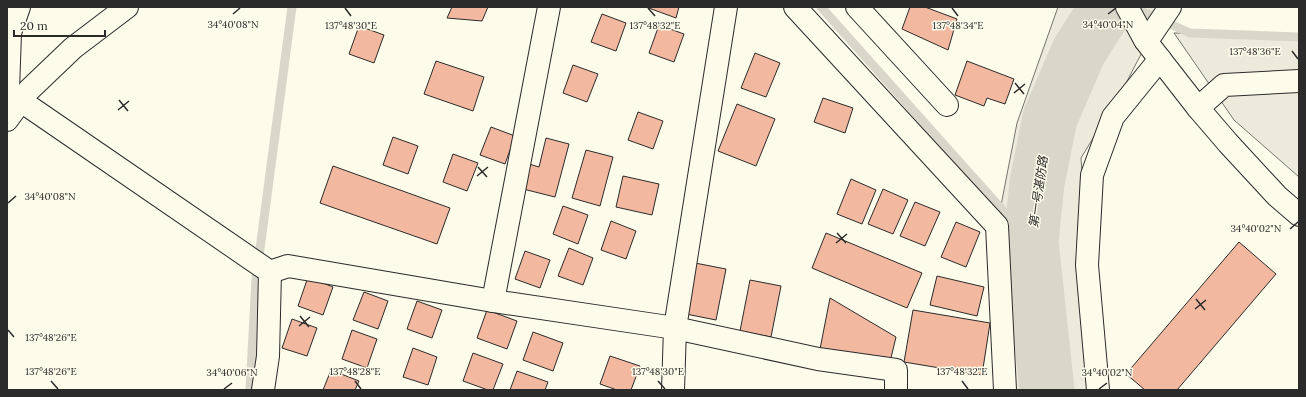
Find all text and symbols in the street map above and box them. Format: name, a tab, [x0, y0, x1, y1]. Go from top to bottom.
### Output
scale bar	[14, 12, 105, 38]
text: 20 m	[20, 18, 48, 33]
text: 34°40'08"N	[207, 18, 259, 31]
text: 34°40'04"N	[1083, 18, 1134, 31]
text: 137°48'30"E	[325, 19, 377, 32]
text: 137°48'32"E	[629, 19, 681, 32]
text: 137°48'34"E	[933, 19, 983, 32]
text: 137°48'36"E	[1229, 45, 1281, 58]
water label: 第一号湛防路	[1026, 154, 1051, 229]
text: 34°40'08"N	[24, 190, 76, 203]
text: 34°40'02"N	[1231, 222, 1282, 235]
text: 137°48'26"E	[25, 331, 77, 344]
text: 137°48'26"E	[25, 365, 77, 378]
text: 137°48'28"E	[329, 365, 381, 378]
text: 137°48'30"E	[632, 365, 684, 378]
text: 137°48'32"E	[936, 365, 988, 378]
text: 34°40'06"N	[206, 366, 258, 379]
text: 34°40'02"N	[1082, 366, 1133, 379]

